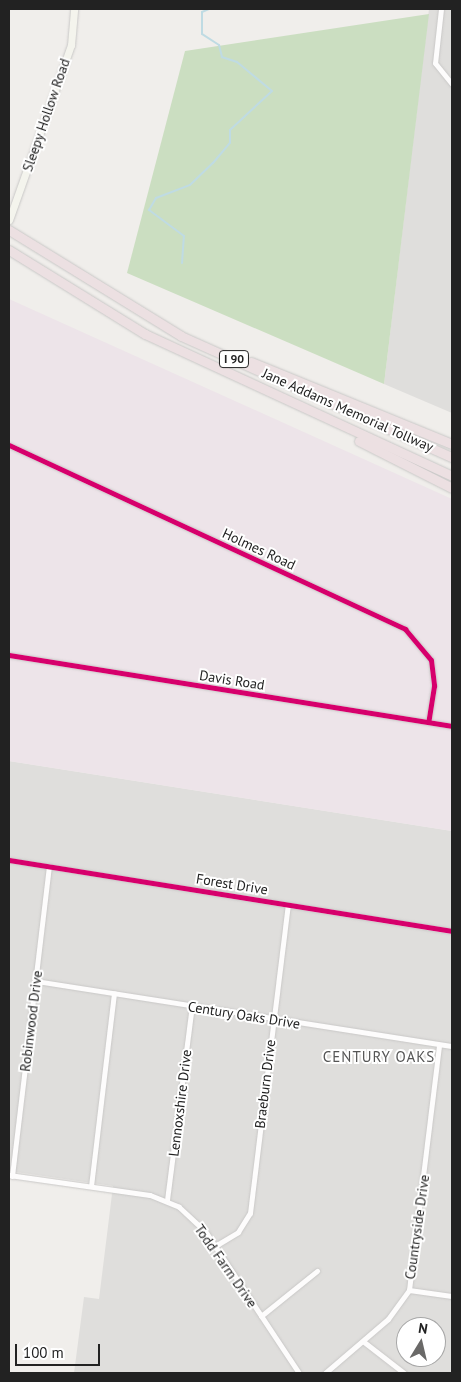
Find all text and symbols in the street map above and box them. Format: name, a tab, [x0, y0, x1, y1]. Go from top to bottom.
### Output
street label: Sleepy Hollow Road	[19, 56, 73, 174]
road number: I 90	[218, 349, 250, 368]
street label: Jane Addams Memorial Tollway	[259, 364, 437, 456]
street label: Holmes Road	[220, 525, 298, 573]
street label: Davis Road	[198, 667, 266, 693]
street label: Forest Drive	[195, 870, 269, 898]
street label: Robinwood Drive	[16, 969, 46, 1073]
street label: Century Oaks Drive	[186, 998, 302, 1032]
street label: Braeburn Drive	[251, 1038, 279, 1130]
district label: CENTURY OAKS	[321, 1048, 437, 1066]
street label: Lennoxshire Drive	[165, 1049, 195, 1157]
street label: Countryside Drive	[401, 1174, 433, 1280]
street label: Todd Farm Drive	[191, 1221, 261, 1311]
north arrow	[396, 1317, 446, 1367]
text: N	[417, 1319, 429, 1338]
scale bar	[18, 1334, 102, 1366]
text: 100 m	[23, 1343, 64, 1362]

